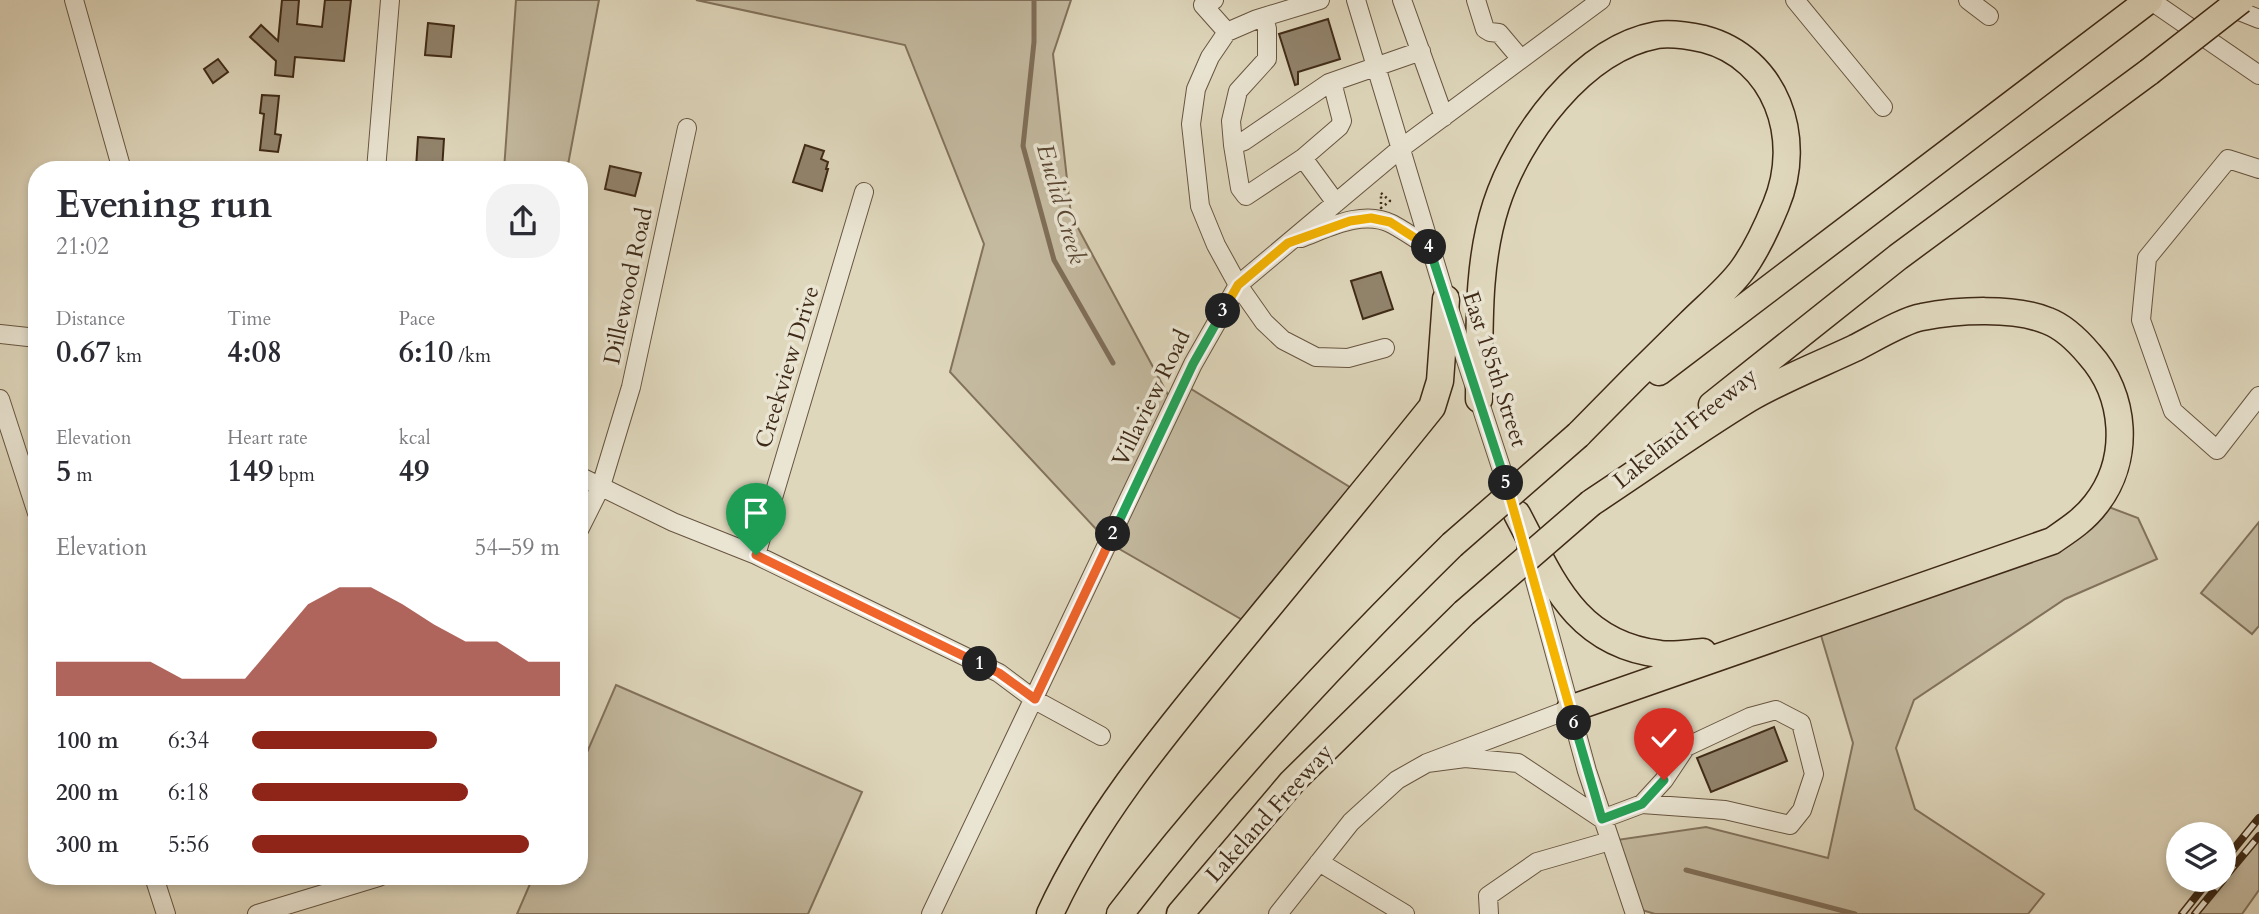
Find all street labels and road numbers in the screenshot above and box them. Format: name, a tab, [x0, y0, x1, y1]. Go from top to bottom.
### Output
street label: Dillewood Road	[596, 204, 660, 367]
street label: Creekview Drive	[748, 282, 826, 452]
street label: East 185th Street	[1455, 287, 1535, 451]
street label: Villaview Road	[1104, 324, 1198, 472]
street label: Lakeland Freeway	[1607, 360, 1763, 496]
street label: Lakeland Freeway	[1198, 737, 1340, 889]

